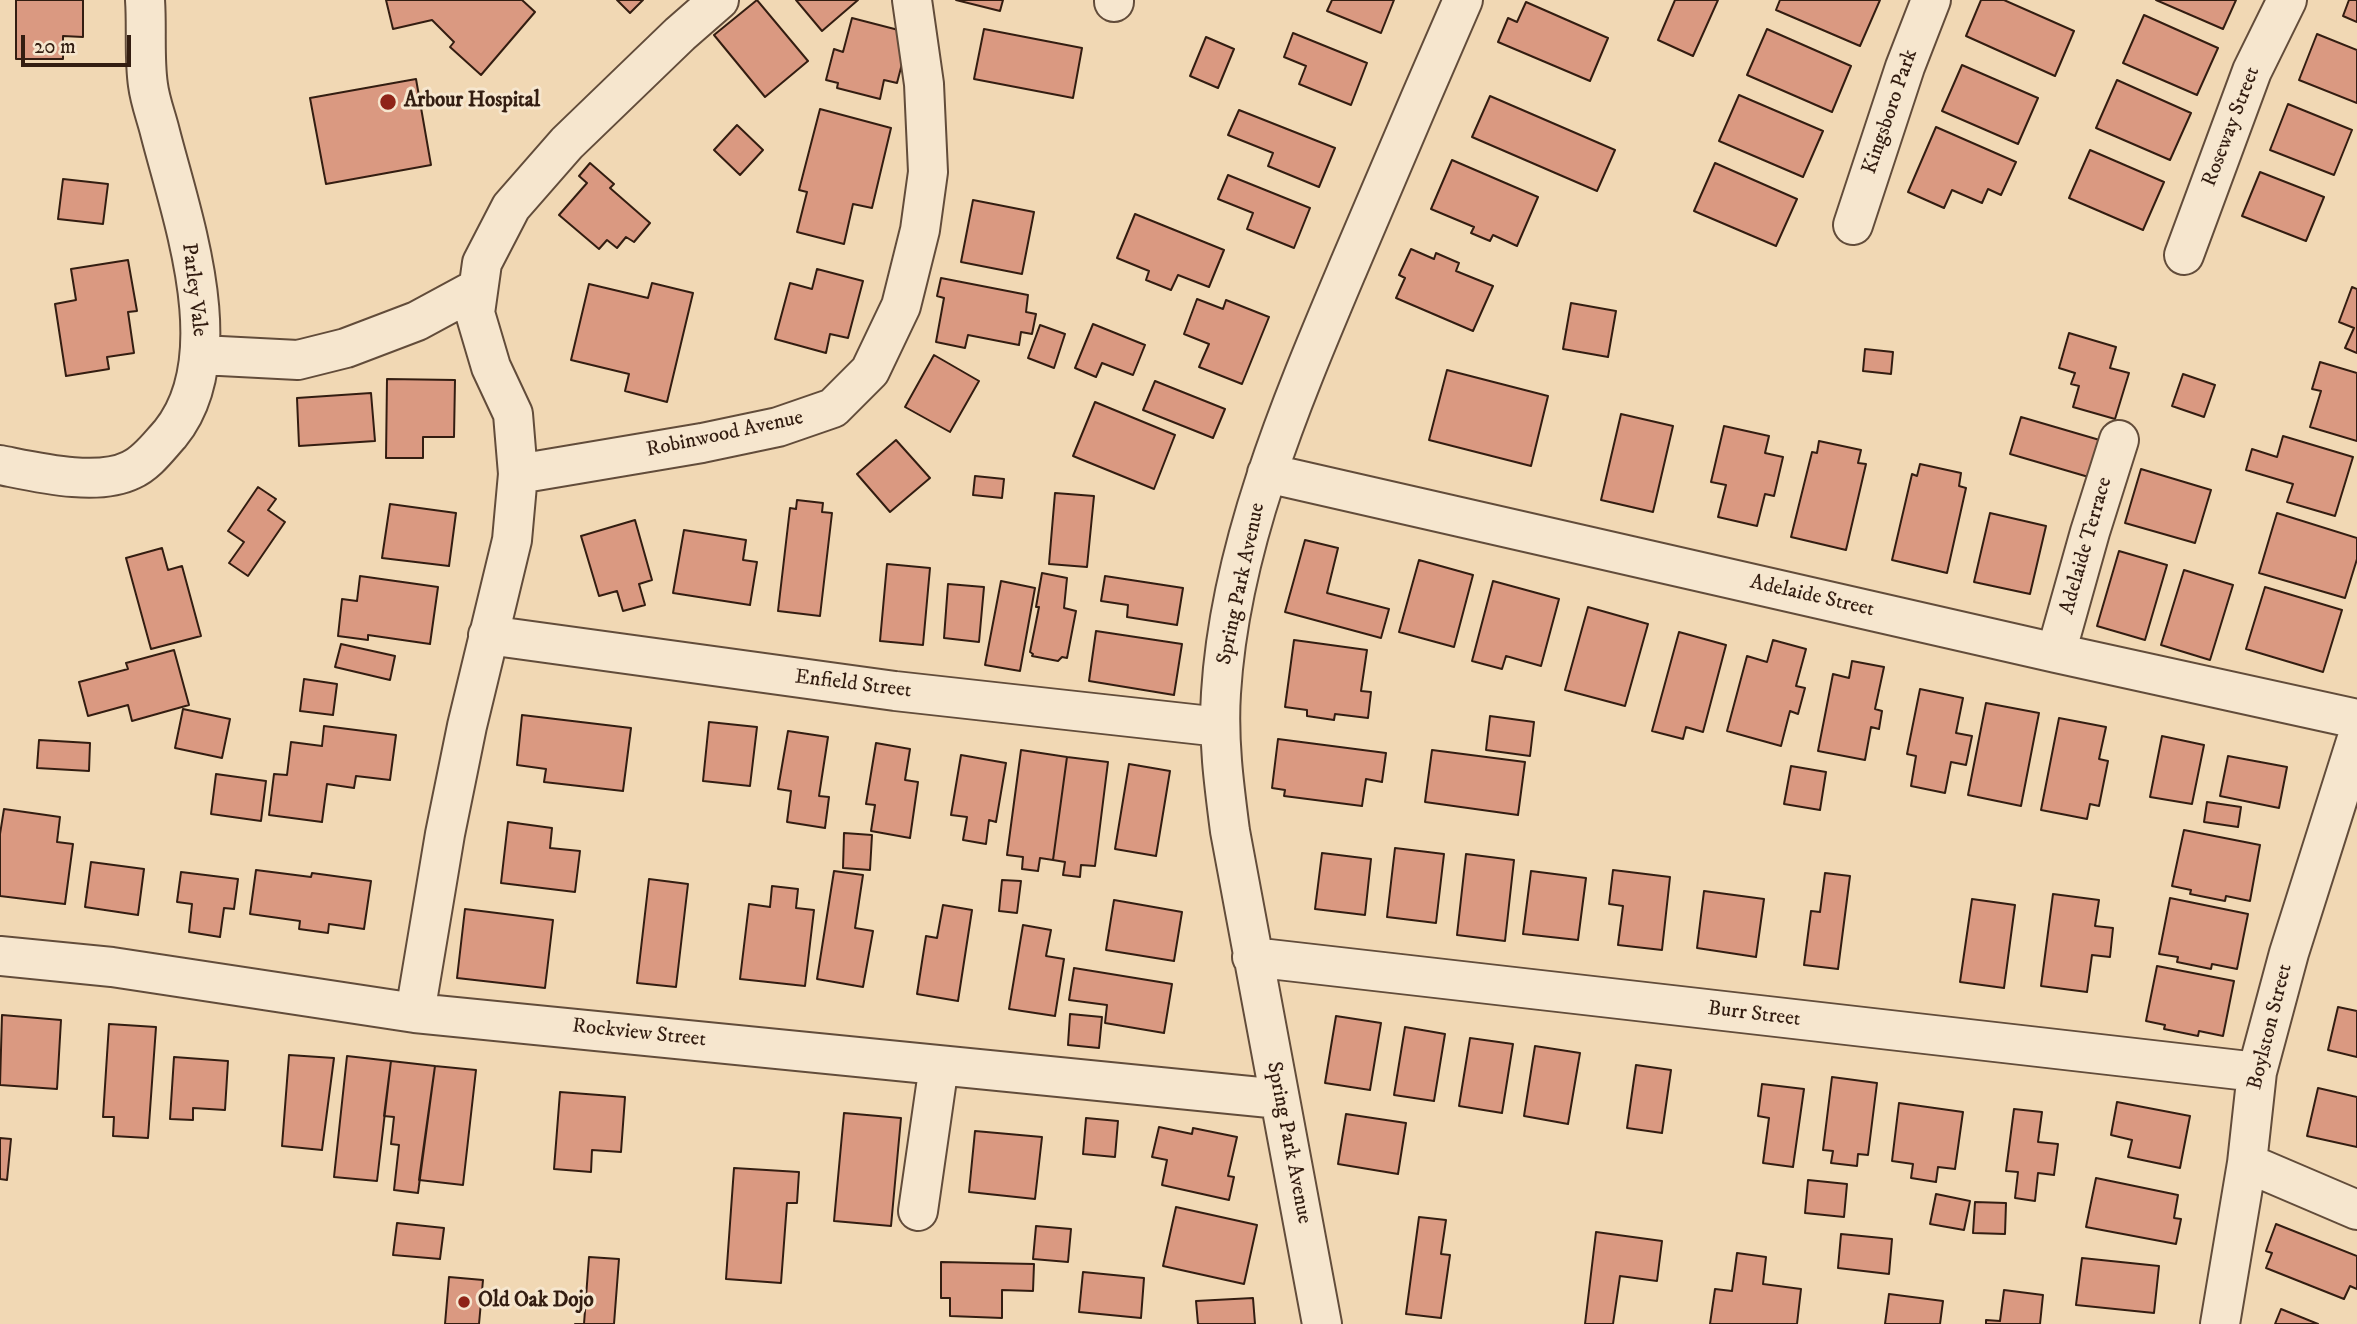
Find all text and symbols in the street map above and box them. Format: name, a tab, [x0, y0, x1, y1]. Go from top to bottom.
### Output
scale bar	[24, 21, 135, 65]
text: 20 m	[34, 34, 76, 60]
street label: Kingsboro Park	[1858, 46, 1924, 178]
street label: Roseway Street	[2198, 64, 2266, 190]
place label: Arbour Hospital	[404, 89, 540, 115]
marker: Arbour Hospital	[378, 92, 398, 112]
street label: Parley Vale	[175, 242, 211, 338]
street label: Robinwood Avenue	[644, 406, 806, 464]
street label: Adelaide Terrace	[2055, 474, 2119, 618]
street label: Spring Park Avenue	[1213, 501, 1271, 667]
street label: Adelaide Street	[1748, 570, 1876, 624]
street label: Enfield Street	[793, 665, 913, 705]
street label: Boylston Street	[2243, 962, 2299, 1092]
street label: Burr Street	[1706, 997, 1802, 1033]
street label: Rockview Street	[571, 1014, 707, 1054]
street label: Spring Park Avenue	[1260, 1060, 1316, 1226]
place label: Old Oak Dojo	[478, 1289, 594, 1315]
marker: Old Oak Dojo	[456, 1294, 472, 1310]

